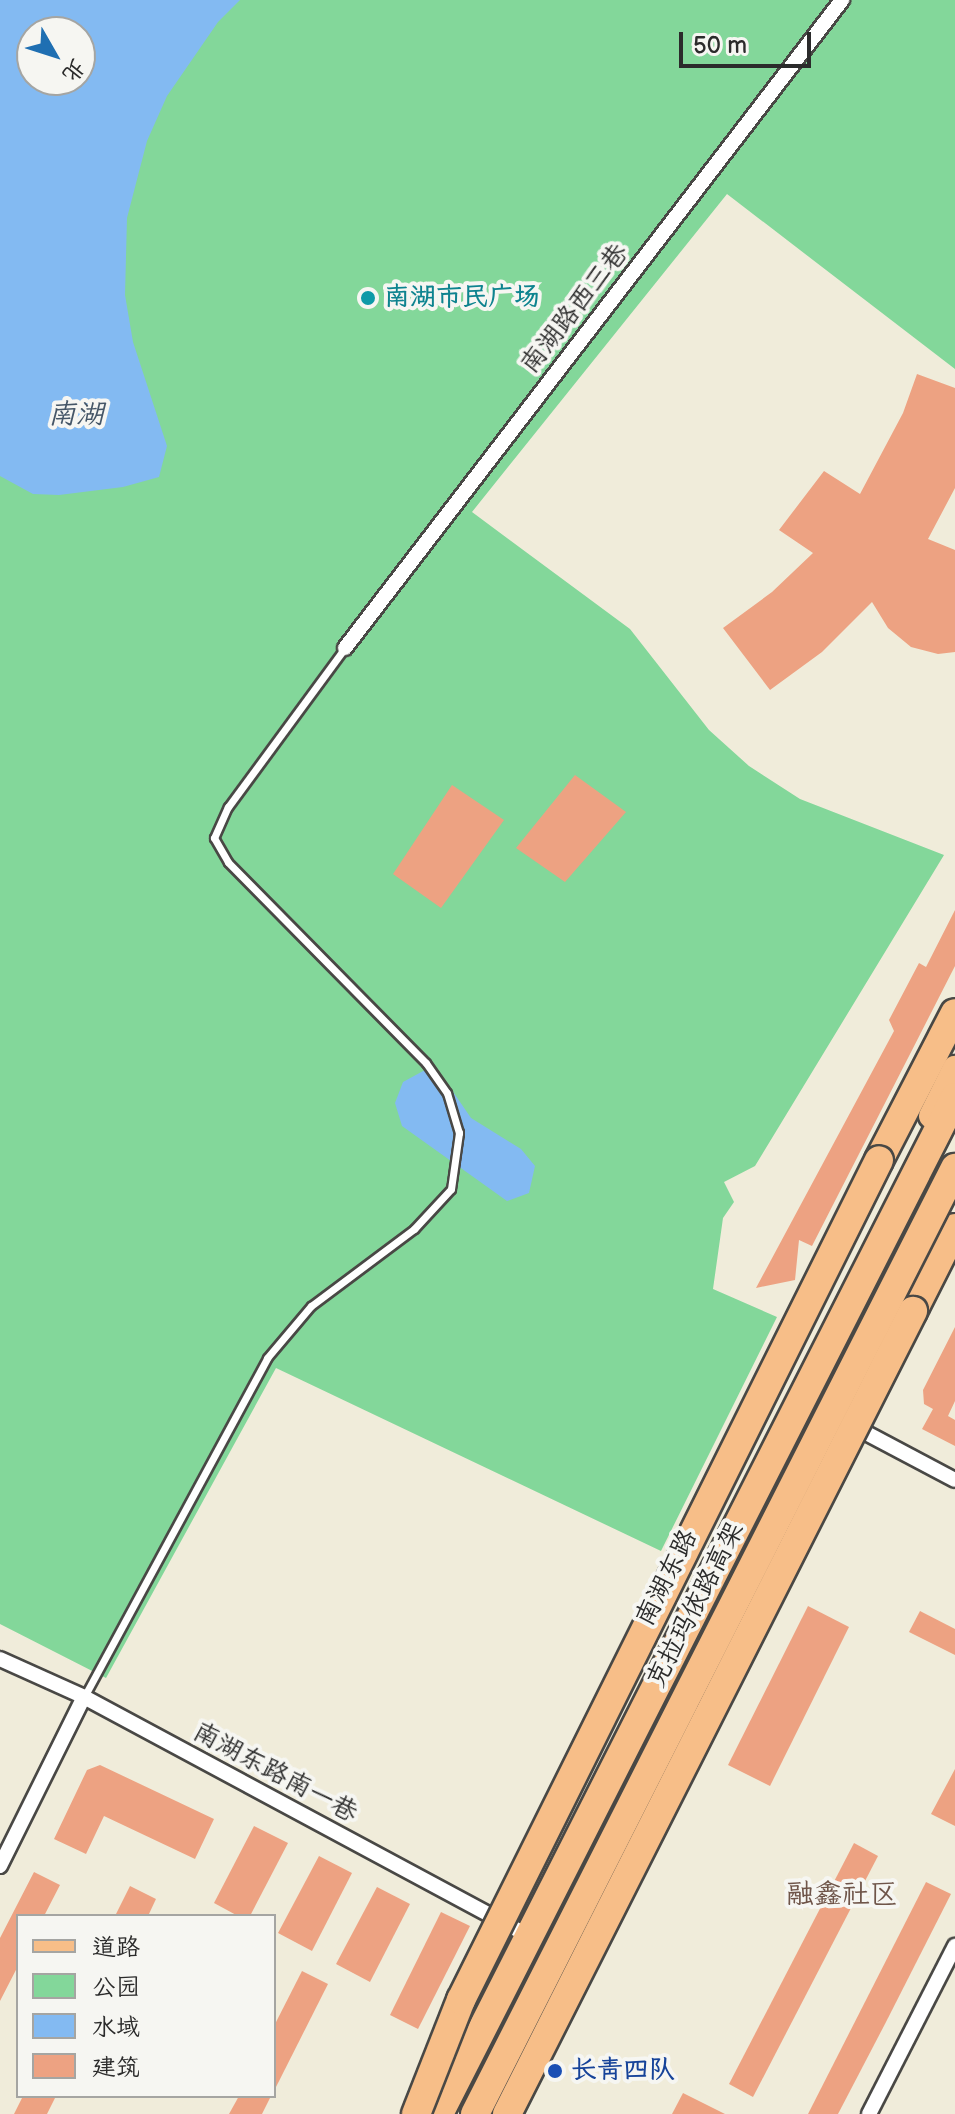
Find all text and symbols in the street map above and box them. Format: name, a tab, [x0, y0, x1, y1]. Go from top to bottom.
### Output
north arrow	[16, 16, 96, 96]
scale bar	[683, 16, 815, 66]
text: 50 m	[693, 31, 747, 60]
text: 北	[56, 53, 91, 87]
street label: 南湖路西三巷	[515, 238, 635, 380]
place label: 南湖市民广场	[384, 282, 540, 314]
marker: 南湖市民广场	[359, 289, 377, 307]
water label: 南湖	[48, 398, 104, 432]
street label: 克拉玛依路高架	[641, 1517, 751, 1693]
street label: 南湖东路	[629, 1525, 705, 1631]
street label: 南湖东路南一巷	[187, 1717, 363, 1829]
district label: 融鑫社区	[786, 1878, 898, 1912]
legend	[16, 1914, 276, 2098]
text: 道路	[92, 1933, 140, 1962]
text: 公园	[92, 1973, 140, 2002]
text: 水域	[92, 2013, 140, 2042]
text: 建筑	[92, 2053, 140, 2082]
place label: 长青四队	[571, 2055, 675, 2087]
marker: 长青四队	[546, 2062, 564, 2080]

